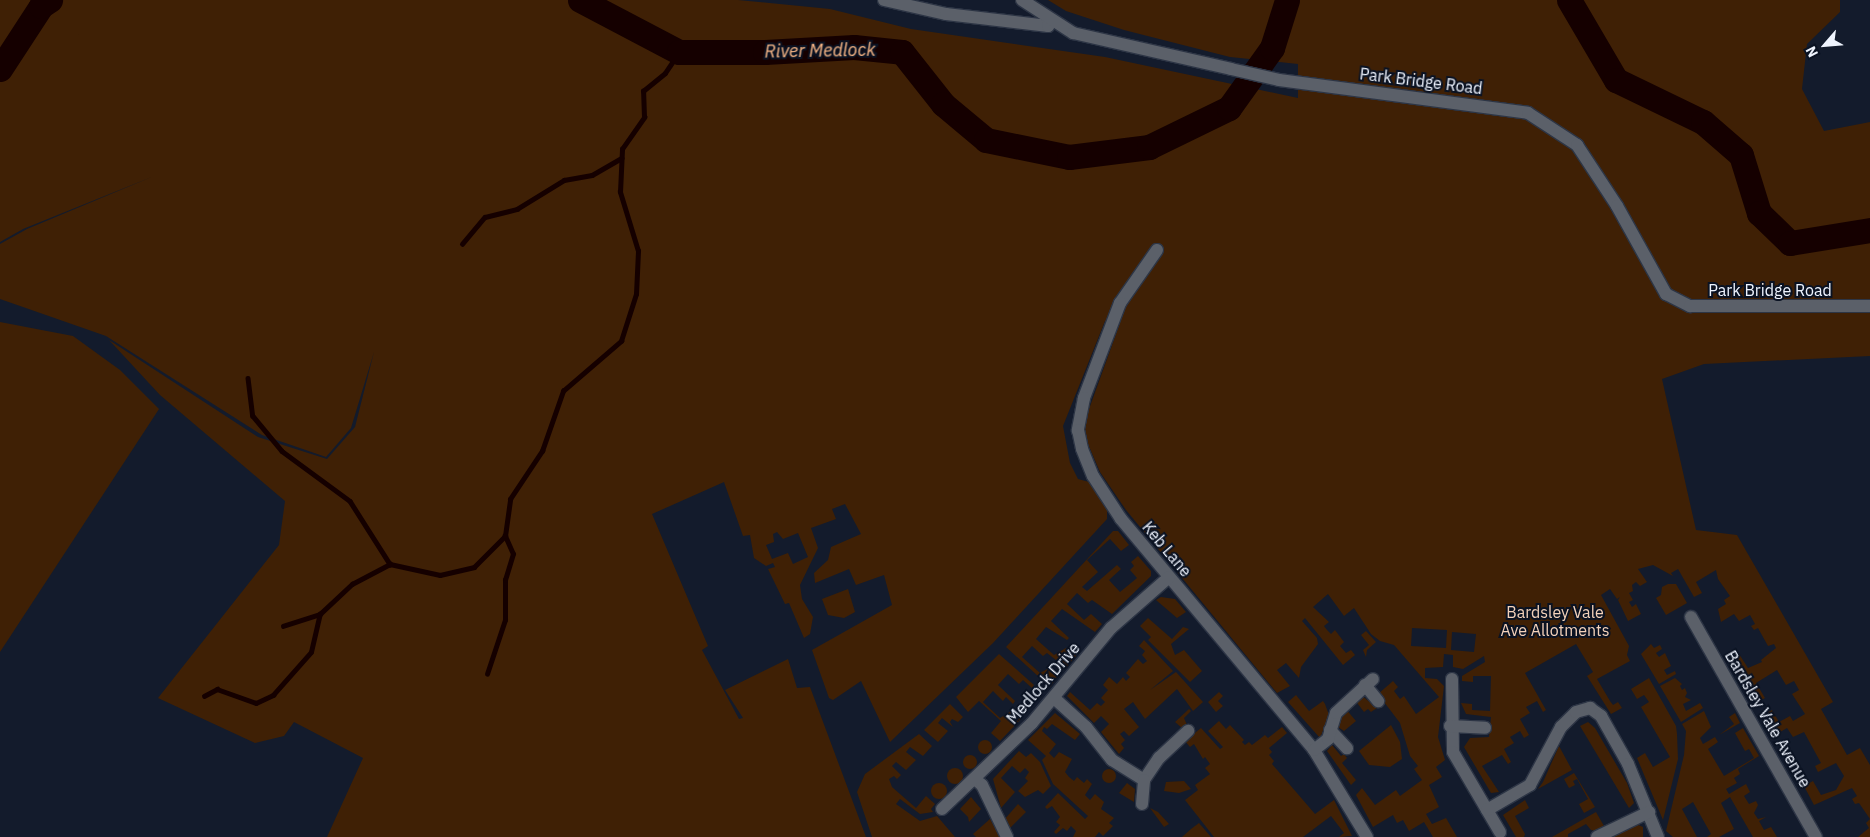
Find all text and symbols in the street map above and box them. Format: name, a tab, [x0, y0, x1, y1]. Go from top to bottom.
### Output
north arrow	[1800, 20, 1850, 70]
water label: River Medlock	[764, 39, 876, 63]
text: N	[1801, 43, 1822, 60]
street label: Park Bridge Road	[1359, 64, 1483, 98]
street label: Park Bridge Road	[1708, 280, 1832, 300]
street label: Keb Lane	[1138, 518, 1196, 580]
park label: Bardsley Vale Ave Allotments	[1501, 602, 1609, 640]
street label: Medlock Drive	[1002, 638, 1084, 728]
street label: Bardsley Vale Avenue	[1721, 647, 1815, 791]

